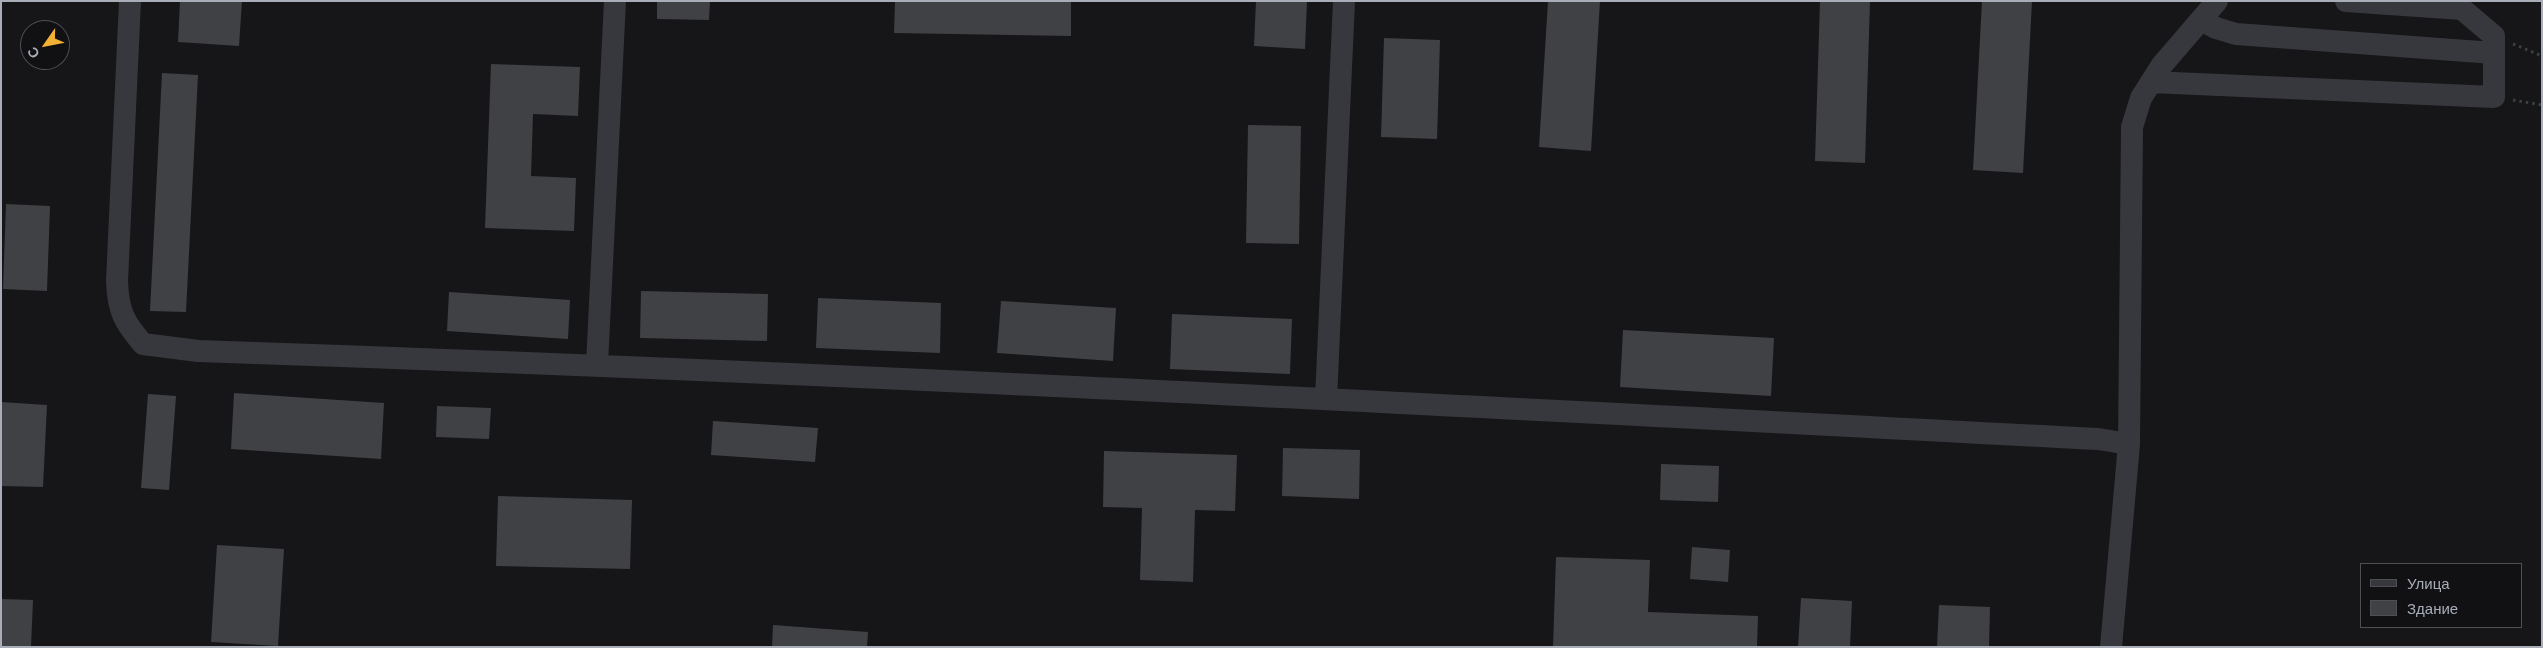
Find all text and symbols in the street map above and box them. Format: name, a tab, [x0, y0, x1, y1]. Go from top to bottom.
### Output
north arrow	[20, 20, 70, 70]
text: С	[23, 44, 43, 62]
legend	[2360, 563, 2523, 628]
text: Улица	[2407, 574, 2450, 592]
text: Здание	[2407, 599, 2458, 617]

